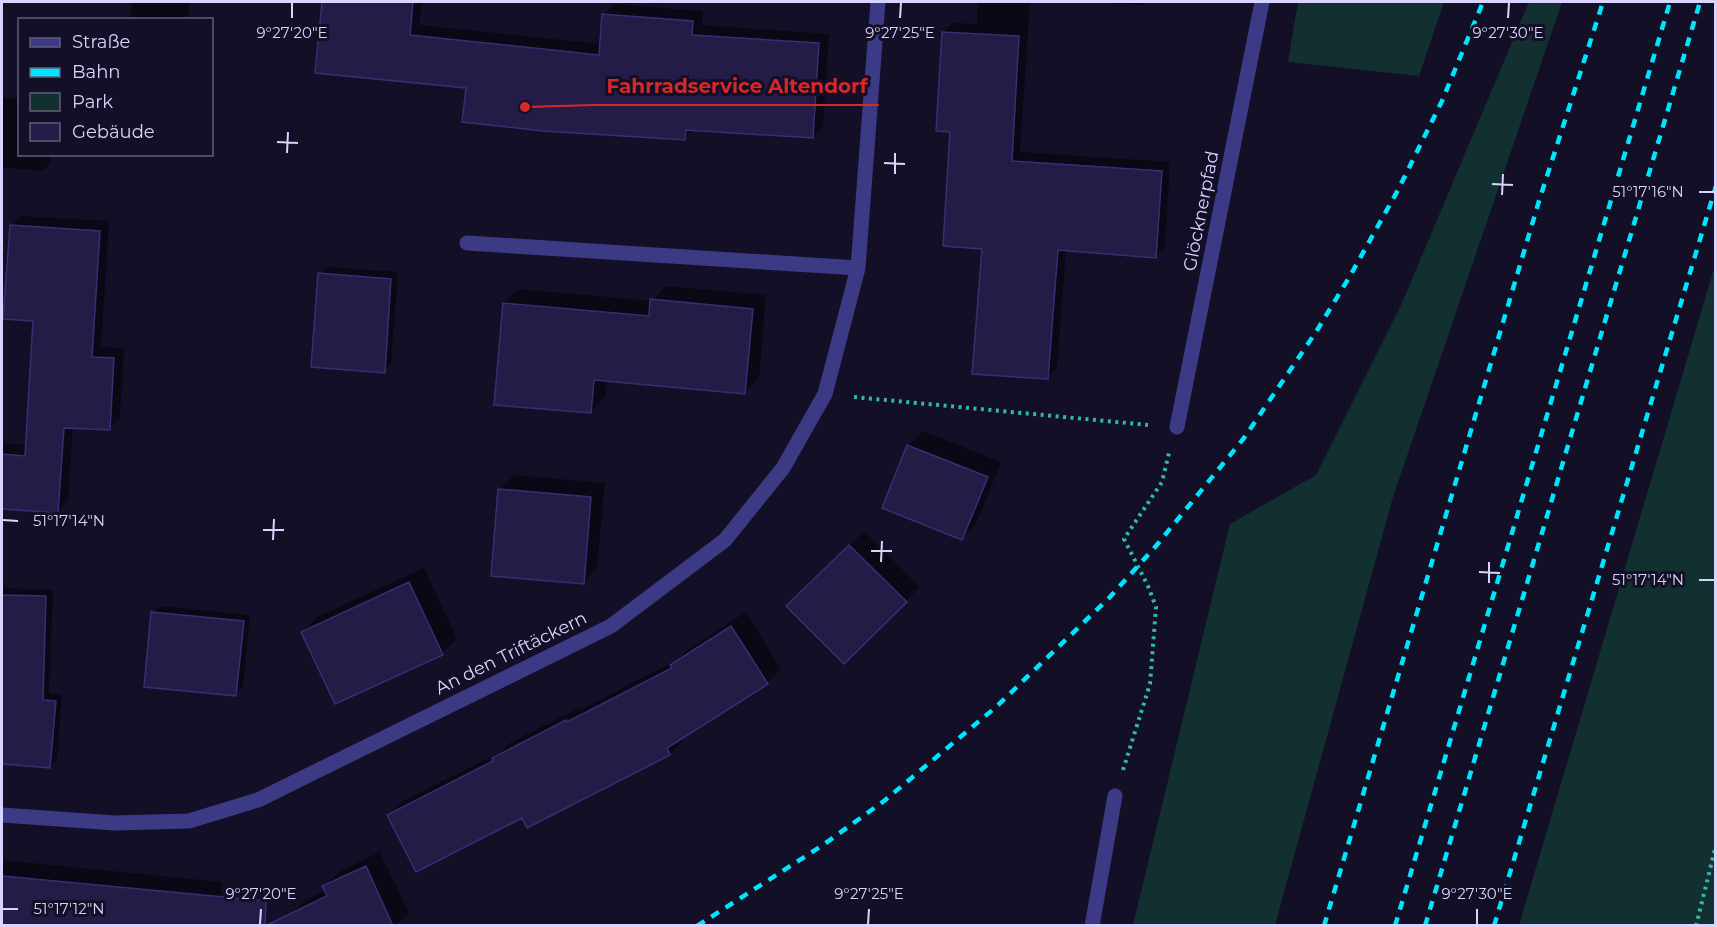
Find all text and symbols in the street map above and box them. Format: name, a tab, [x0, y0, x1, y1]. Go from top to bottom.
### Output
legend	[18, 18, 213, 156]
text: 9°27'20"E	[256, 23, 328, 42]
text: 9°27'25"E	[865, 23, 935, 42]
text: 9°27'30"E	[1472, 23, 1544, 42]
text: Straße	[72, 31, 131, 53]
text: Bahn	[72, 61, 121, 83]
callout: Fahrradservice Altendorf	[594, 67, 879, 105]
text: Fahrradservice Altendorf	[607, 74, 869, 98]
text: Park	[72, 91, 113, 113]
text: Gebäude	[72, 121, 155, 143]
street label: Glöcknerpfad	[1179, 149, 1223, 273]
text: 51°17'16"N	[1612, 182, 1684, 201]
text: 51°17'14"N	[33, 511, 105, 530]
text: 51°17'14"N	[1612, 570, 1684, 589]
street label: An den Triftäckern	[432, 607, 590, 699]
text: 9°27'20"E	[225, 884, 297, 903]
text: 9°27'25"E	[834, 884, 904, 903]
text: 9°27'30"E	[1441, 884, 1513, 903]
text: 51°17'12"N	[34, 899, 105, 918]

